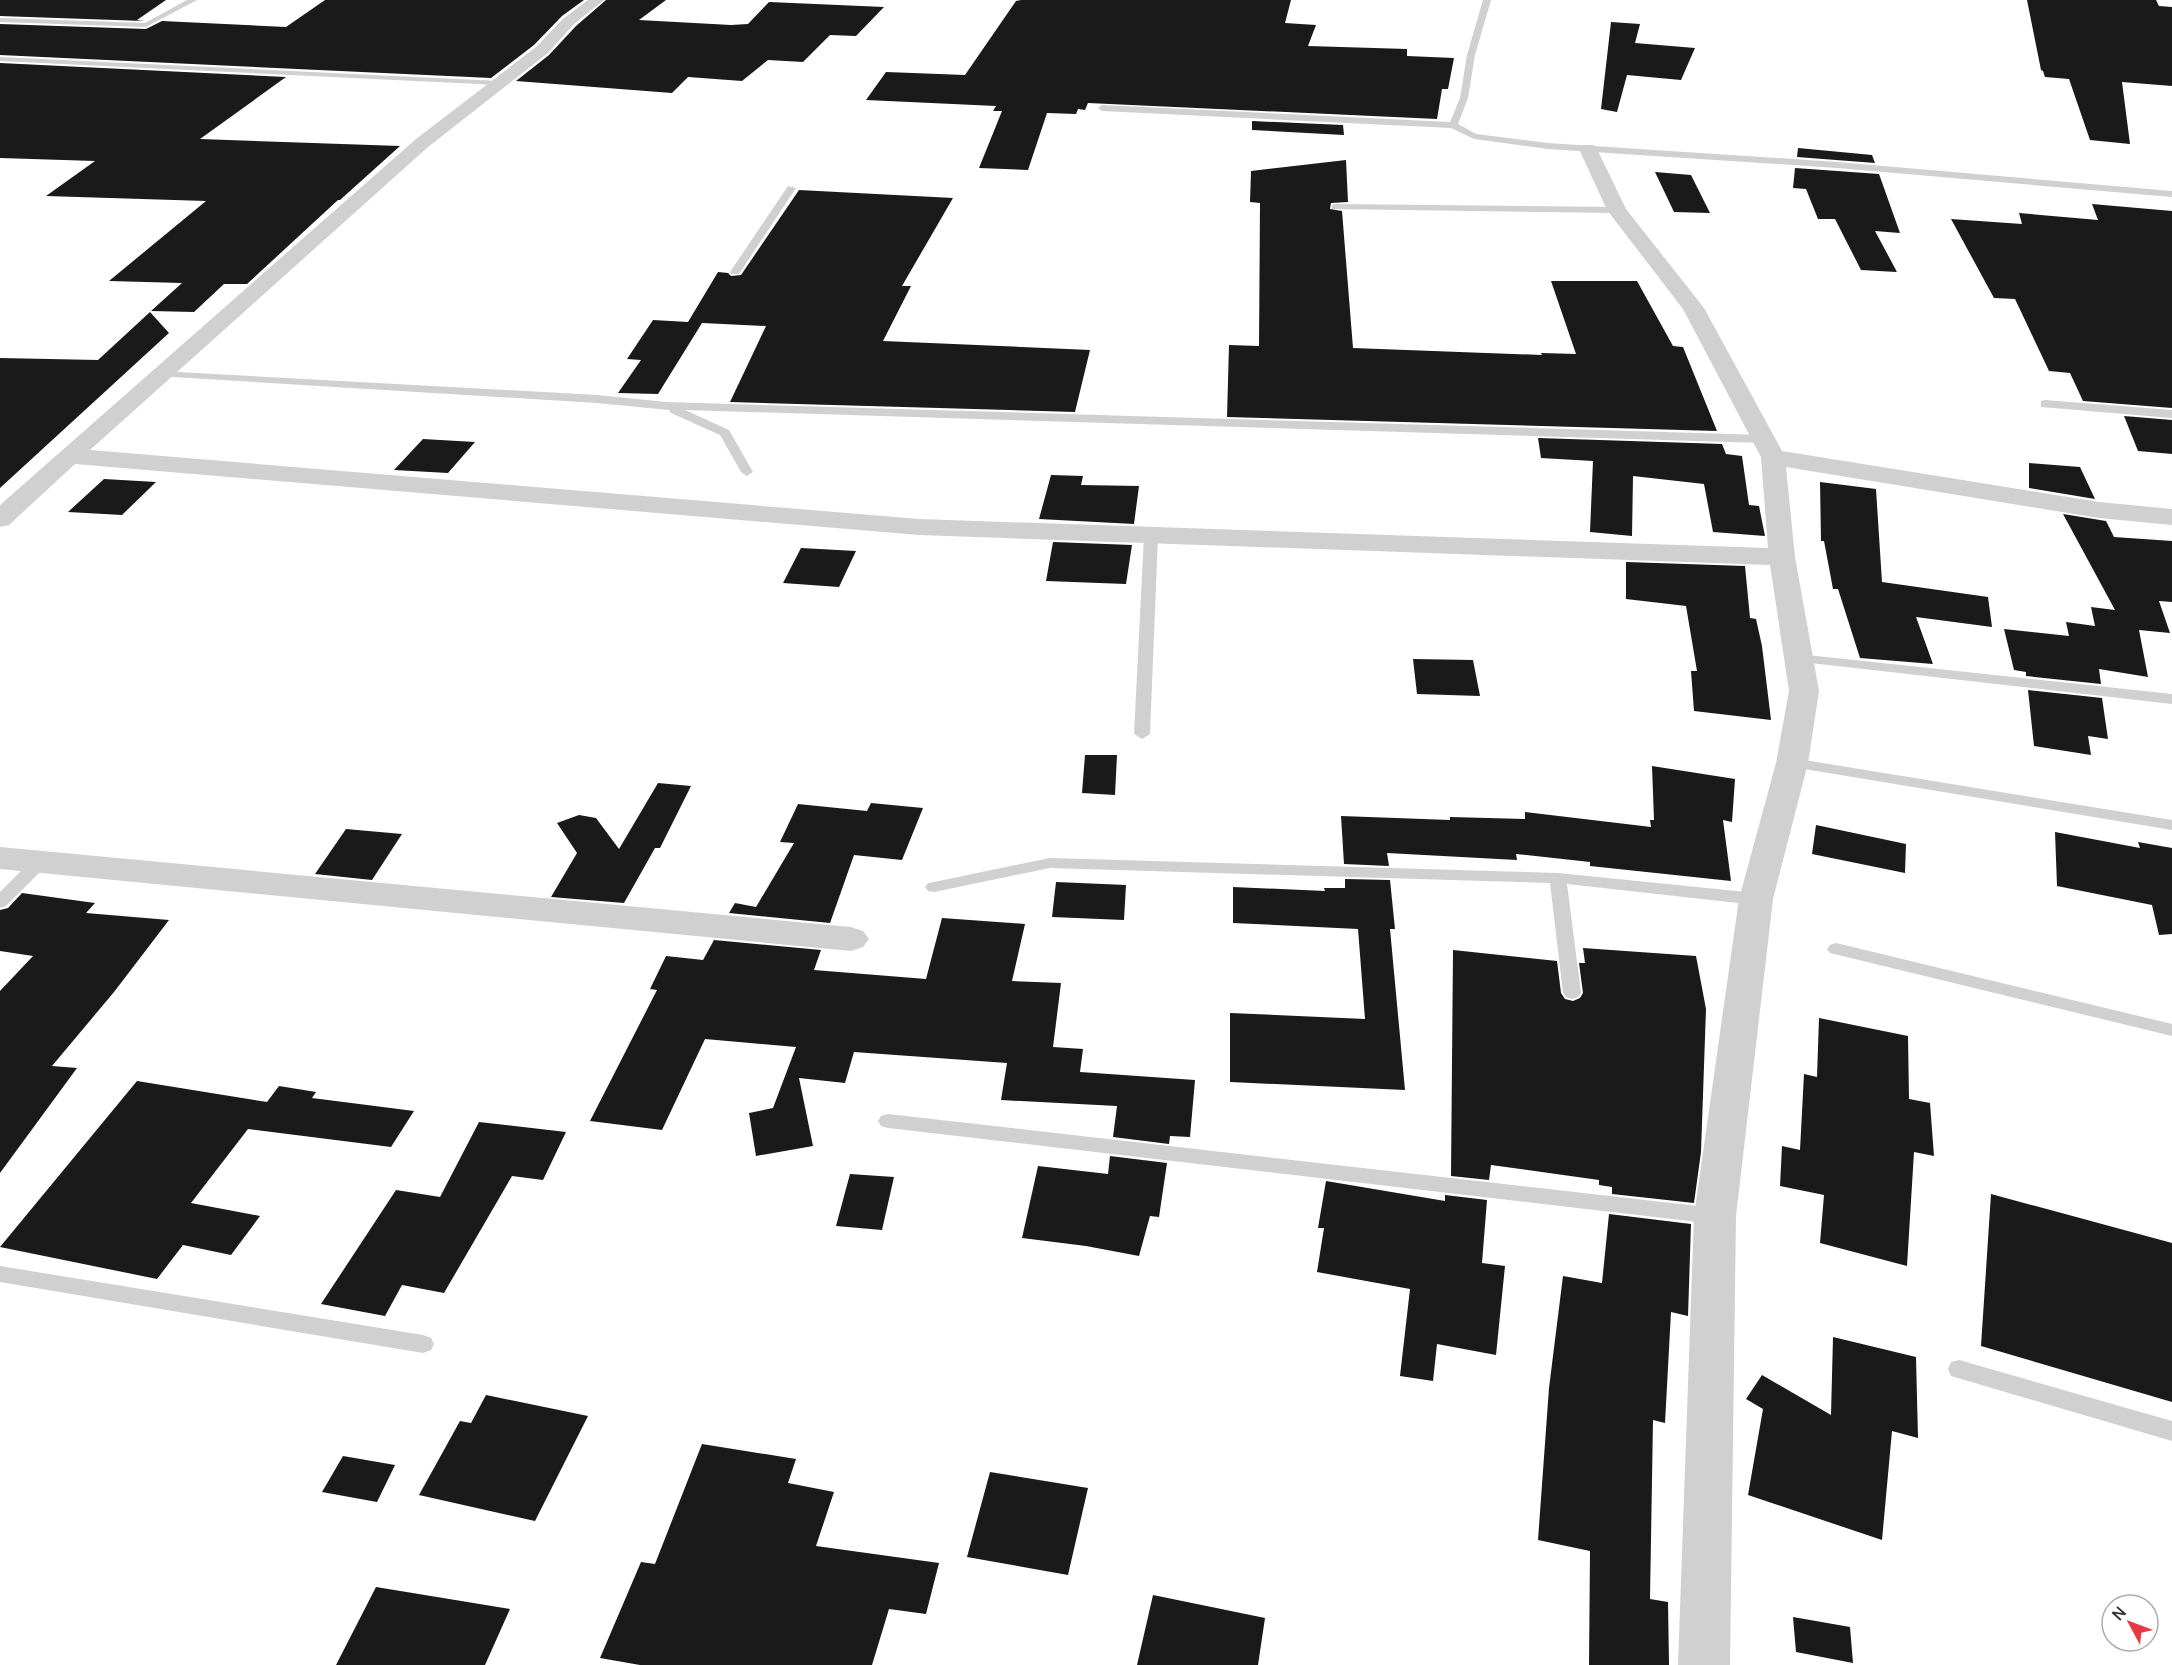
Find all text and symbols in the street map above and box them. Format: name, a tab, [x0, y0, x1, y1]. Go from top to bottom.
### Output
north arrow	[2100, 1593, 2160, 1653]
text: N	[2107, 1602, 2131, 1625]

